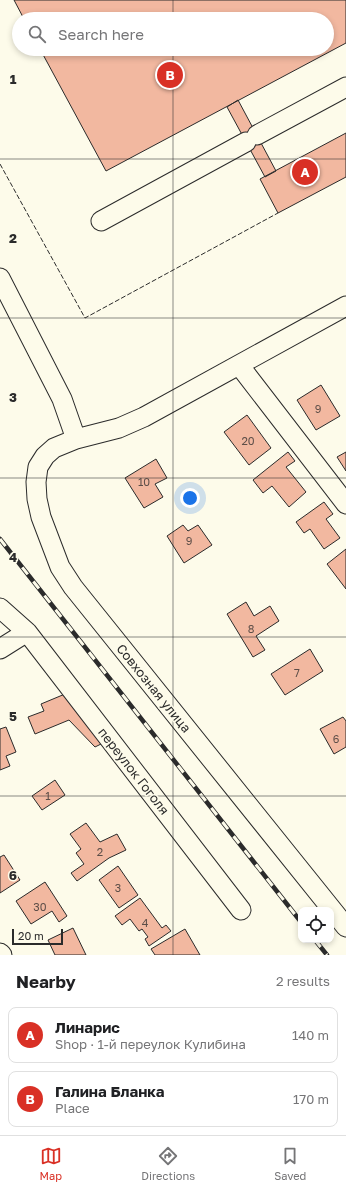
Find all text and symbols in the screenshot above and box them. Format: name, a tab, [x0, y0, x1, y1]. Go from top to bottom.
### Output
search box	[12, 12, 334, 56]
icon: search	[26, 23, 48, 45]
text: Search here	[58, 25, 144, 43]
pin: B	[157, 60, 183, 90]
text: 1	[10, 71, 17, 87]
pin: A	[292, 157, 318, 187]
text: 2	[9, 230, 17, 246]
text: 3	[9, 389, 17, 405]
house number: 9	[315, 402, 321, 415]
house number: 20	[241, 434, 255, 447]
house number: 10	[138, 475, 150, 488]
your location	[180, 488, 200, 508]
house number: 9	[186, 534, 192, 547]
text: 4	[9, 549, 17, 565]
house number: 8	[248, 622, 255, 635]
street label: Совхозная улица	[113, 640, 195, 736]
house number: 7	[294, 666, 300, 679]
text: 5	[9, 708, 17, 724]
street label: переулок Гоголя	[95, 724, 173, 818]
house number: 6	[333, 732, 340, 745]
house number: 1	[45, 789, 51, 802]
house number: 2	[97, 845, 103, 858]
text: 6	[9, 867, 17, 883]
house number: 3	[115, 881, 121, 894]
house number: 30	[33, 900, 47, 913]
map controls	[298, 907, 334, 943]
button: locate	[298, 907, 334, 943]
house number: 4	[142, 916, 149, 929]
scale bar	[12, 927, 63, 946]
text: 20 m	[18, 929, 44, 942]
text: Nearby	[16, 971, 76, 992]
text: 2 results	[276, 973, 330, 989]
text: Линарис	[55, 1018, 120, 1036]
text: A	[25, 1027, 35, 1043]
text: 140 m	[292, 1027, 329, 1043]
text: Shop · 1-й переулок Кулибина	[55, 1036, 246, 1052]
text: Галина Бланка	[55, 1082, 165, 1100]
text: B	[25, 1091, 35, 1107]
text: 170 m	[293, 1091, 329, 1107]
text: Place	[55, 1100, 90, 1116]
tab: Map	[40, 1145, 62, 1182]
tab: Directions	[141, 1145, 195, 1182]
tab: Saved	[274, 1145, 306, 1182]

